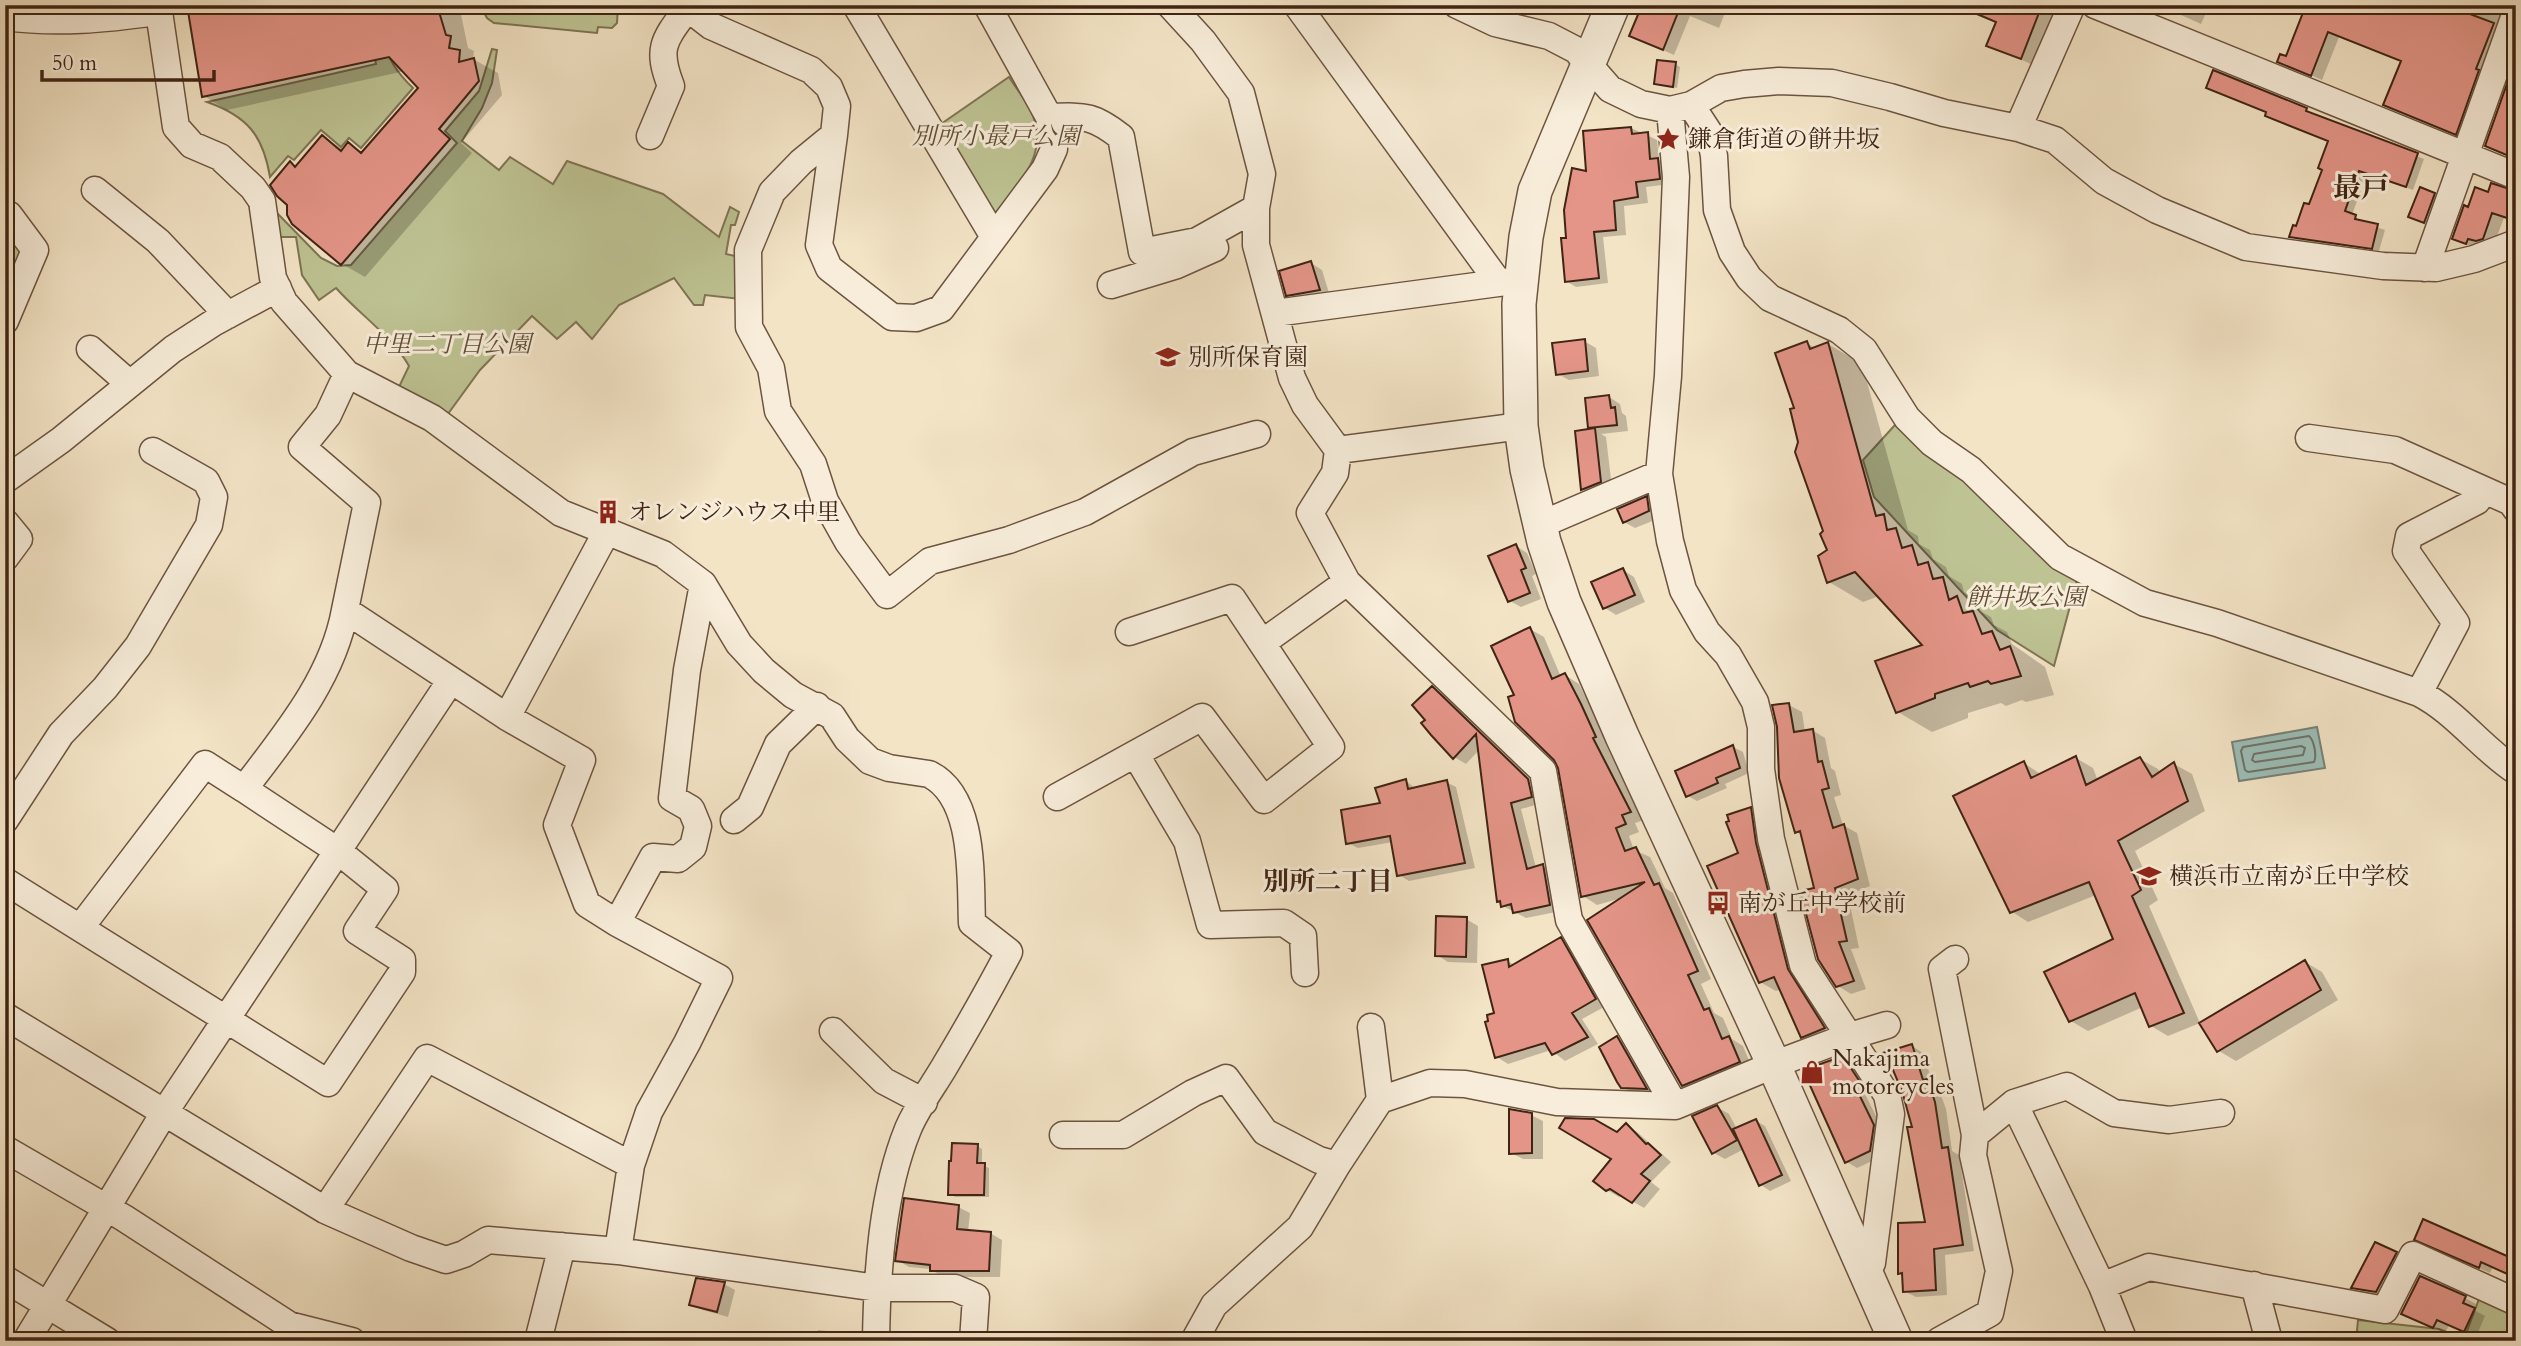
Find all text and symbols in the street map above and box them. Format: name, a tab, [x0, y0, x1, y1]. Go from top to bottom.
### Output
scale bar	[42, 38, 214, 82]
text: 50 m	[52, 49, 97, 78]
park label: 別所小最戸公園	[912, 120, 1084, 153]
place label: 鎌倉街道の餅井坂	[1688, 123, 1880, 156]
place icon: 鎌倉街道の餅井坂	[1654, 125, 1682, 153]
district label: 最戸	[2333, 169, 2389, 207]
park label: 中里二丁目公園	[363, 328, 535, 361]
place label: 別所保育園	[1188, 341, 1308, 374]
school or university icon: 別所保育園	[1154, 343, 1182, 371]
place label: オレンジハウス中里	[628, 496, 840, 529]
building icon: オレンジハウス中里	[594, 498, 622, 526]
park label: 餅井坂公園	[1966, 581, 2090, 614]
place label: 横浜市立南が丘中学校	[2169, 860, 2409, 893]
school or university icon: 横浜市立南が丘中学校	[2135, 862, 2163, 890]
district label: 別所二丁目	[1263, 864, 1393, 899]
place label: 南が丘中学校前	[1738, 887, 1906, 920]
bus stop icon: 南が丘中学校前	[1704, 889, 1732, 917]
place label: Nakajima motorcycles	[1832, 1042, 1954, 1103]
shop icon: Nakajima motorcycles	[1798, 1058, 1826, 1086]

